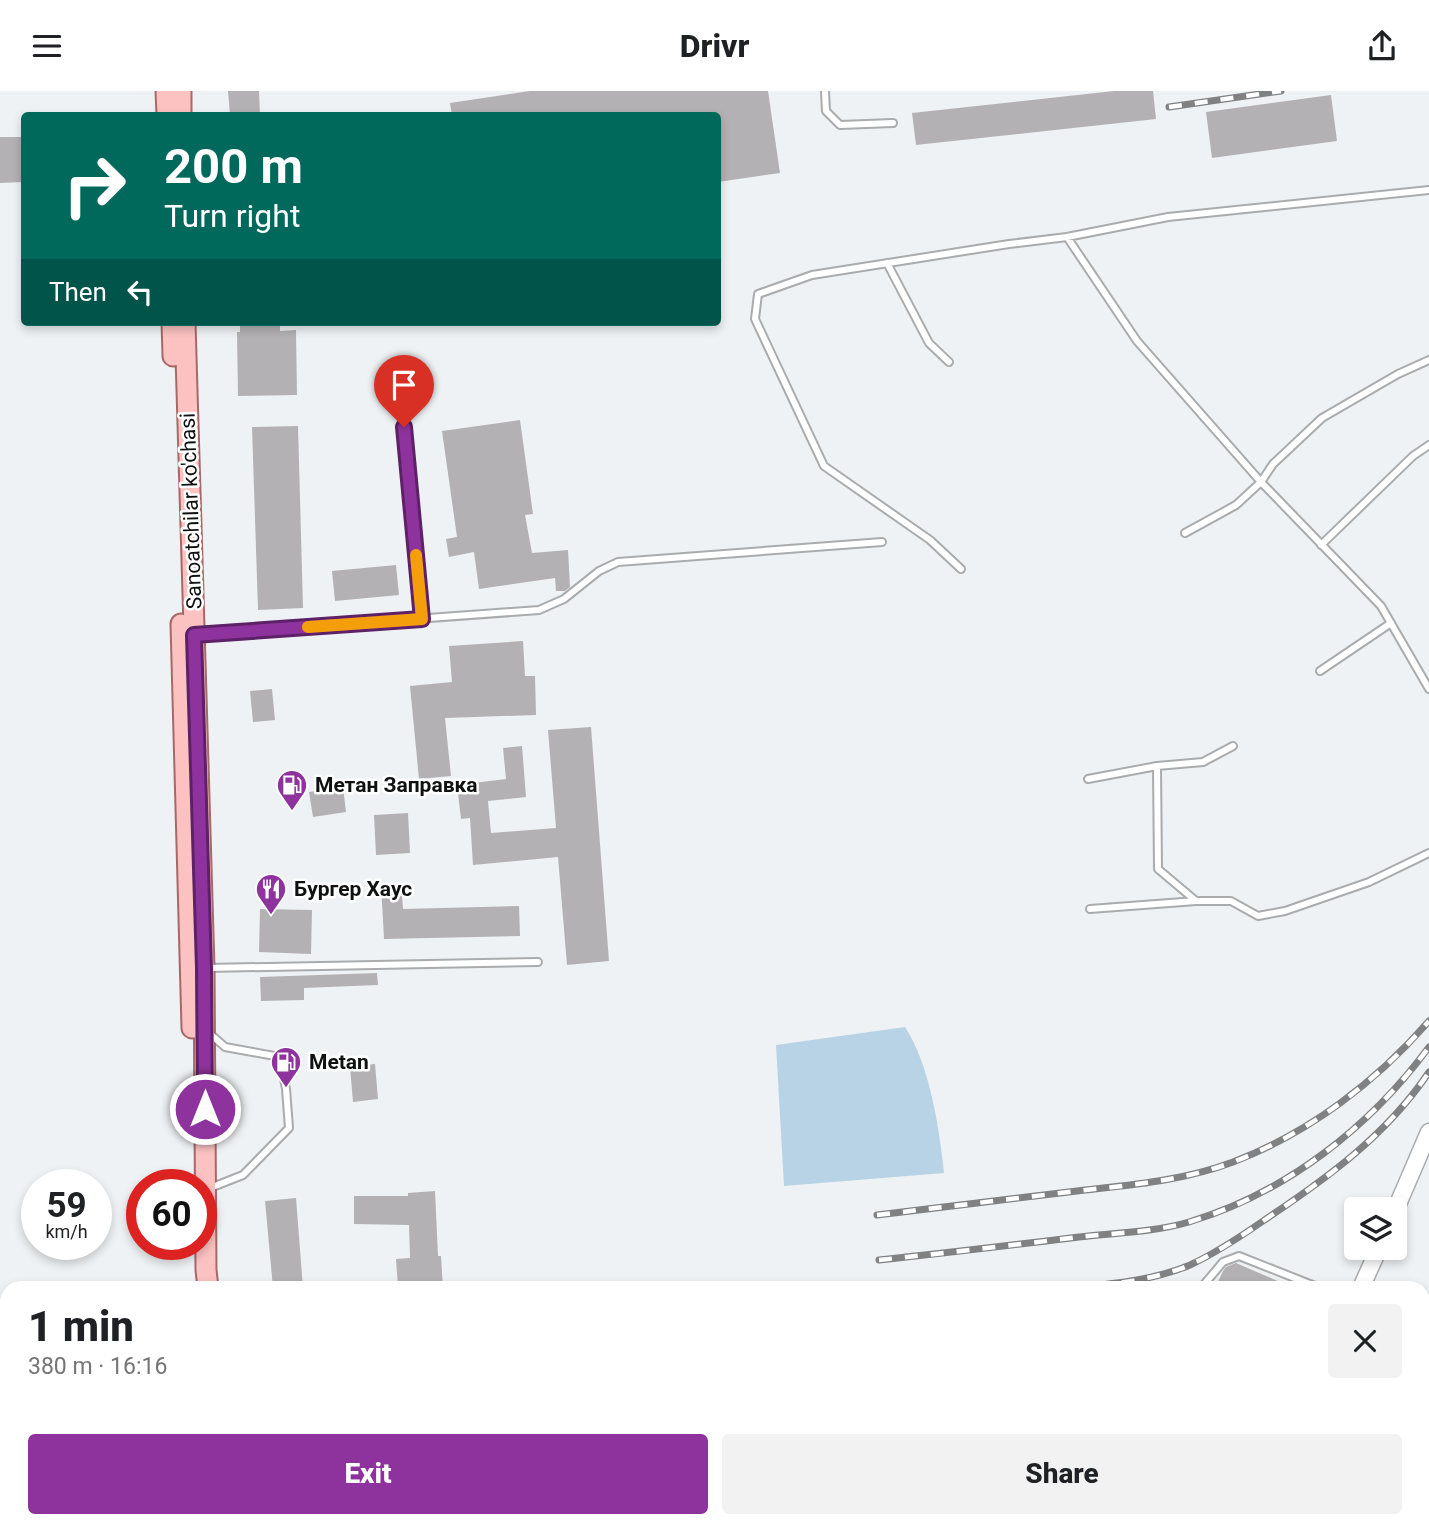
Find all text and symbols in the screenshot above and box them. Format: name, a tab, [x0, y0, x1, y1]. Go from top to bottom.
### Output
icon: menu	[28, 27, 66, 65]
text: Drivr	[680, 27, 749, 65]
icon: share	[1363, 27, 1401, 65]
text: 200 m	[164, 138, 303, 195]
icon: right	[49, 140, 140, 231]
text: Turn right	[164, 197, 300, 235]
icon: left	[121, 273, 159, 311]
text: Then	[49, 277, 107, 307]
pin	[374, 355, 434, 427]
icon: arrive	[385, 366, 423, 404]
street label: Sanoatchilar ko'chasi	[176, 412, 206, 610]
fuel station icon: Метан Заправка	[275, 768, 309, 812]
place label: Метан Заправка	[315, 773, 478, 797]
restaurant icon: Бургер Хаус	[254, 872, 288, 916]
place label: Бургер Хаус	[294, 877, 412, 901]
fuel station icon: Metan	[269, 1045, 303, 1089]
place label: Metan	[309, 1050, 369, 1074]
position arrow	[168, 1072, 242, 1146]
speed limit sign: 60	[126, 1169, 217, 1260]
text: 59	[46, 1185, 87, 1226]
map controls	[1344, 1197, 1407, 1260]
button: layers	[1344, 1197, 1407, 1260]
text: km/h	[45, 1221, 88, 1242]
text: 1 min	[28, 1302, 134, 1351]
button: close	[1328, 1304, 1402, 1378]
text: 380 m · 16:16	[28, 1353, 167, 1380]
button: Exit	[28, 1434, 708, 1514]
button: Share	[722, 1434, 1402, 1514]

